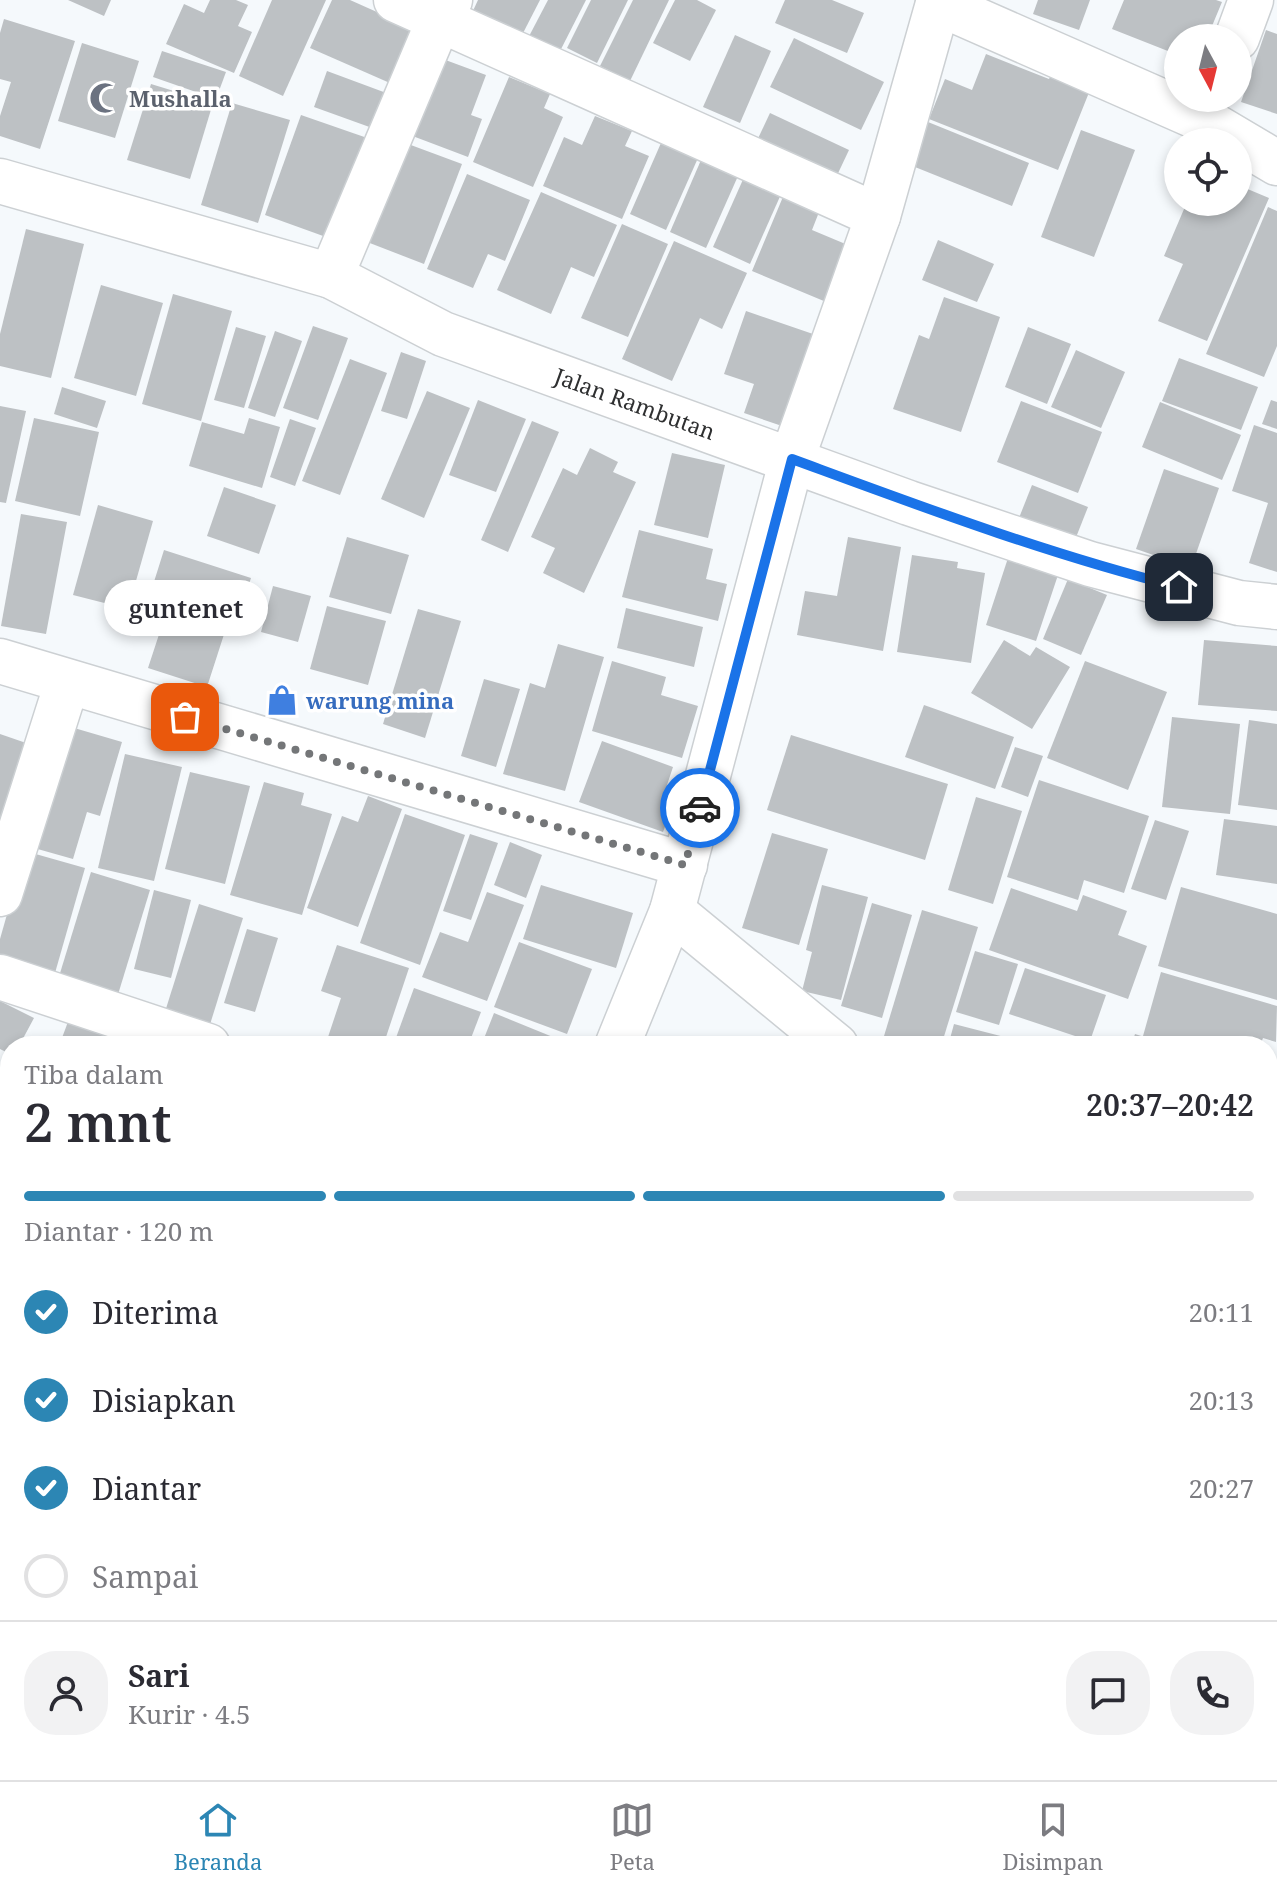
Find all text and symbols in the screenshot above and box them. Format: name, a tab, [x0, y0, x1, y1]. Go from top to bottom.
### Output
north arrow	[1164, 24, 1252, 112]
map controls	[1164, 24, 1252, 216]
mosque icon: Mushalla	[88, 81, 122, 115]
place label: Mushalla	[129, 83, 232, 113]
button: locate	[1164, 128, 1252, 216]
street label: Jalan Rambutan	[550, 360, 719, 446]
pin	[1145, 553, 1213, 621]
icon: home	[1157, 565, 1201, 609]
callout: guntenet	[103, 581, 267, 637]
text: guntenet	[129, 590, 243, 626]
pin	[151, 683, 219, 751]
shop icon: warung mina	[265, 683, 299, 717]
place label: warung mina	[305, 685, 454, 715]
icon: bag	[163, 695, 207, 739]
courier	[660, 768, 740, 848]
icon: car	[678, 786, 722, 830]
text: Tiba dalam	[24, 1056, 164, 1092]
text: 20:37–20:42	[1086, 1084, 1254, 1125]
text: 2 mnt	[24, 1086, 172, 1157]
text: Diantar · 120 m	[24, 1213, 214, 1249]
icon: check	[24, 1290, 68, 1334]
text: Diterima	[92, 1292, 219, 1333]
text: 20:11	[1188, 1294, 1254, 1330]
icon: check	[24, 1378, 68, 1422]
text: Disiapkan	[92, 1380, 236, 1421]
text: 20:13	[1188, 1382, 1254, 1418]
icon: check	[24, 1466, 68, 1510]
text: Diantar	[92, 1468, 201, 1509]
text: 20:27	[1188, 1470, 1254, 1506]
text: Sampai	[92, 1556, 198, 1597]
button: person	[24, 1651, 108, 1735]
button: chat	[1066, 1651, 1150, 1735]
button: phone	[1170, 1651, 1254, 1735]
text: Sari	[128, 1655, 190, 1696]
text: Kurir · 4.5	[128, 1696, 251, 1732]
tab: Beranda	[174, 1798, 262, 1876]
tab: Peta	[610, 1798, 655, 1876]
tab: Disimpan	[1002, 1798, 1103, 1876]

